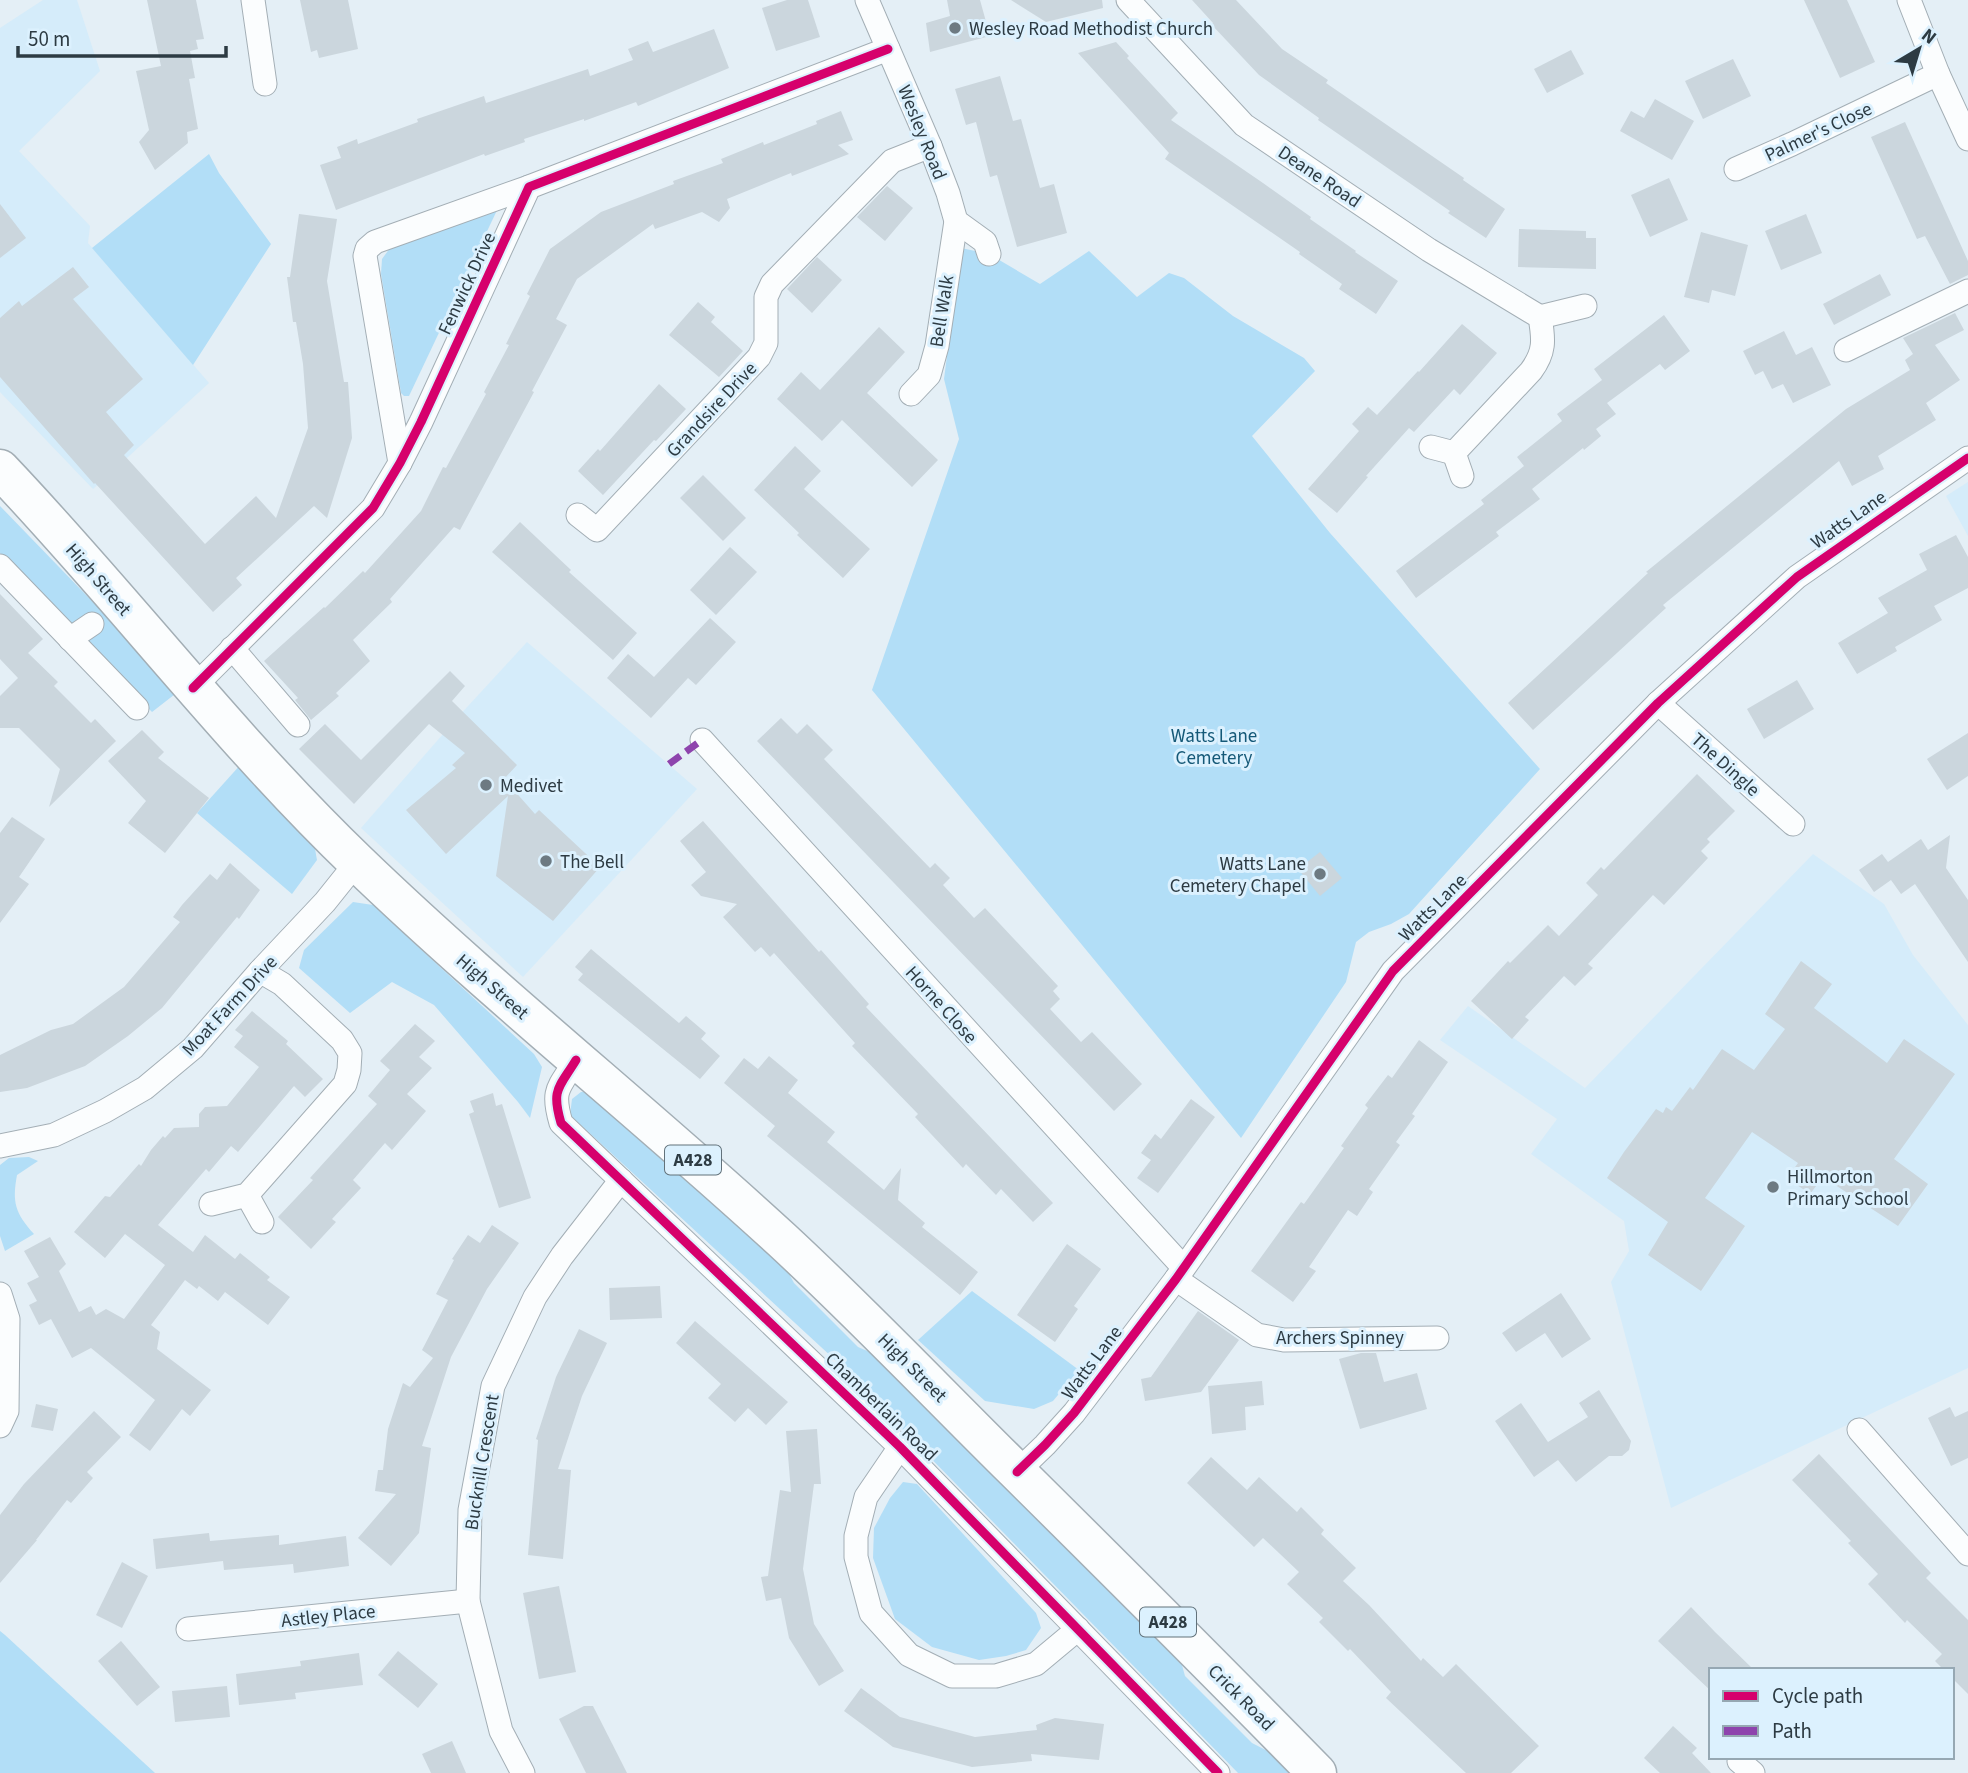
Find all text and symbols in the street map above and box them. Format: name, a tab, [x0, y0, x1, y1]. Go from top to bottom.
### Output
scale bar	[18, 14, 226, 58]
north arrow	[1884, 14, 1954, 84]
place label: Wesley Road Methodist Church	[969, 16, 1213, 43]
marker: Wesley Road Methodist Church	[947, 20, 963, 36]
text: N	[1915, 22, 1942, 51]
text: 50 m	[28, 24, 70, 54]
street label: Wesley Road	[890, 81, 953, 184]
street label: Palmer's Close	[1761, 96, 1877, 169]
street label: Deane Road	[1272, 140, 1366, 215]
street label: Fenwick Drive	[432, 228, 503, 339]
street label: Bell Walk	[923, 273, 962, 349]
street label: Grandsire Drive	[661, 356, 764, 464]
street label: Watts Lane	[1806, 484, 1892, 556]
street label: High Street	[59, 538, 137, 623]
park label: Watts Lane Cemetery	[1171, 723, 1257, 772]
street label: The Dingle	[1685, 727, 1765, 803]
place label: Medivet	[500, 773, 563, 800]
marker: Medivet	[478, 777, 494, 793]
place label: The Bell	[560, 849, 624, 876]
place label: Watts Lane Cemetery Chapel	[1170, 851, 1306, 900]
marker: The Bell	[538, 853, 554, 869]
marker: Watts Lane Cemetery Chapel	[1312, 866, 1328, 882]
street label: Watts Lane	[1393, 868, 1473, 948]
street label: High Street	[450, 948, 535, 1027]
street label: Moat Farm Drive	[176, 950, 284, 1062]
street label: Horne Close	[899, 960, 983, 1050]
road number: A428	[665, 1146, 721, 1175]
place label: Hillmorton Primary School	[1787, 1164, 1909, 1213]
marker: Hillmorton Primary School	[1765, 1179, 1781, 1195]
street label: Watts Lane	[1055, 1320, 1129, 1406]
street label: Archers Spinney	[1276, 1325, 1404, 1352]
street label: High Street	[871, 1327, 953, 1409]
street label: Chamberlain Road	[819, 1346, 943, 1468]
street label: Bucknill Crescent	[458, 1392, 507, 1532]
street label: Astley Place	[280, 1598, 377, 1635]
road number: A428	[1140, 1608, 1196, 1637]
street label: Crick Road	[1201, 1659, 1280, 1738]
legend	[1709, 1668, 1954, 1759]
text: Cycle path	[1772, 1681, 1863, 1711]
text: Path	[1772, 1716, 1812, 1746]

